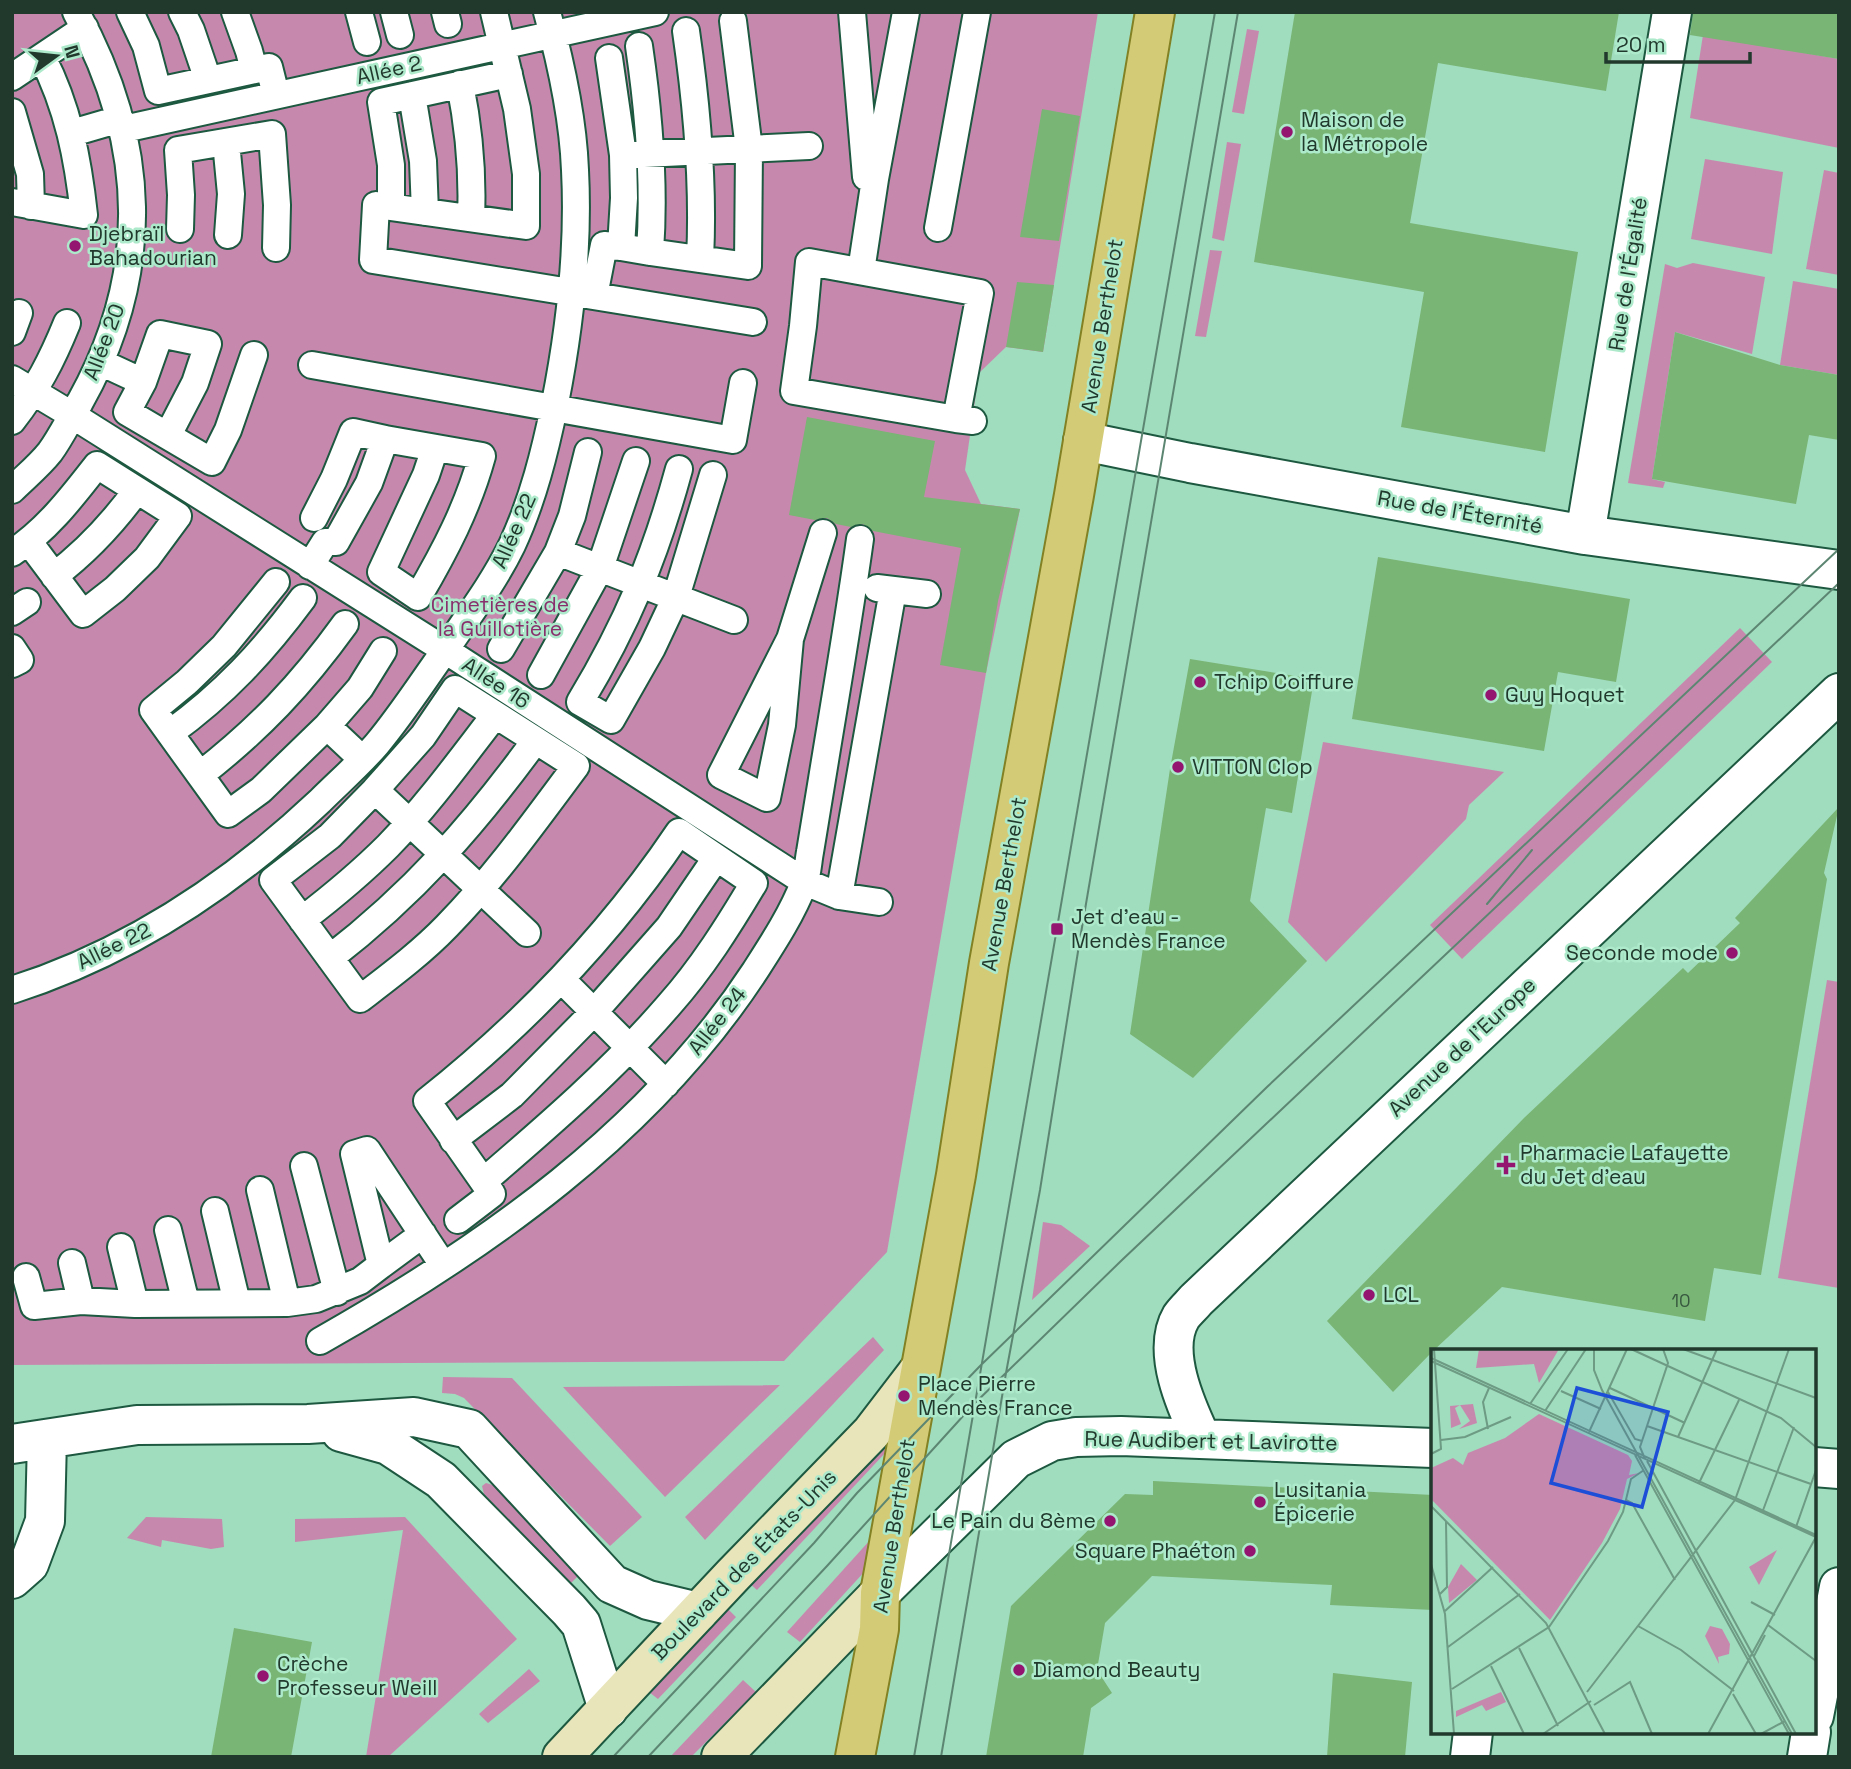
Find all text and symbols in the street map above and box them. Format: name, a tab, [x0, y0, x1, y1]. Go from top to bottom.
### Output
north arrow	[21, 21, 91, 91]
scale bar	[1606, 21, 1750, 65]
text: 20 m	[1616, 31, 1666, 58]
text: N	[58, 42, 86, 61]
street label: Allée 2	[353, 49, 424, 90]
place label: Maison de la Métropole	[1301, 106, 1428, 157]
marker: Maison de la Métropole	[1279, 124, 1295, 140]
street label: Rue de l'Égalité	[1602, 195, 1653, 353]
place label: Djebraïl Bahadourian	[89, 220, 217, 271]
street label: Avenue Berthelot	[1074, 237, 1129, 415]
marker: Djebraïl Bahadourian	[67, 238, 83, 254]
street label: Allée 20	[77, 300, 130, 384]
street label: Rue de l'Éternité	[1376, 484, 1545, 539]
street label: Allée 22	[485, 489, 542, 572]
park label: Cimetières de la Guillotière	[431, 591, 569, 642]
street label: Allée 16	[457, 651, 535, 714]
place label: Tchip Coiffure	[1214, 668, 1354, 695]
marker: Tchip Coiffure	[1192, 674, 1208, 690]
place label: Guy Hoquet	[1505, 681, 1625, 708]
marker: Guy Hoquet	[1483, 687, 1499, 703]
place label: VITTON Clop	[1192, 753, 1313, 780]
marker: VITTON Clop	[1170, 759, 1186, 775]
street label: Avenue Berthelot	[975, 795, 1032, 973]
place label: Jet d'eau - Mendès France	[1071, 903, 1226, 954]
street label: Allée 22	[72, 916, 155, 975]
marker: Jet d'eau - Mendès France	[1049, 921, 1065, 937]
place label: Seconde mode	[1566, 939, 1718, 966]
marker: Seconde mode	[1724, 945, 1740, 961]
street label: Avenue de l'Europe	[1382, 971, 1541, 1122]
street label: Allée 24	[682, 981, 752, 1060]
place label: Pharmacie Lafayette du Jet d'eau	[1520, 1139, 1729, 1190]
marker: Pharmacie Lafayette du Jet d'eau	[1498, 1157, 1514, 1173]
place label: LCL	[1383, 1281, 1419, 1308]
marker: LCL	[1361, 1287, 1377, 1303]
house number: 10	[1671, 1289, 1691, 1312]
inset map	[1431, 1349, 1816, 1734]
place label: Place Pierre Mendès France	[918, 1370, 1073, 1421]
marker: Place Pierre Mendès France	[896, 1388, 912, 1404]
street label: Rue Audibert et Lavirotte	[1084, 1425, 1338, 1456]
street label: Avenue Berthelot	[866, 1437, 921, 1615]
street label: Boulevard des États-Unis	[645, 1464, 842, 1666]
place label: Lusitania Épicerie	[1274, 1476, 1366, 1527]
marker: Lusitania Épicerie	[1252, 1494, 1268, 1510]
place label: Le Pain du 8ème	[931, 1507, 1096, 1534]
marker: Le Pain du 8ème	[1102, 1513, 1118, 1529]
place label: Square Phaéton	[1075, 1537, 1236, 1564]
marker: Square Phaéton	[1242, 1543, 1258, 1559]
place label: Crèche Professeur Weill	[277, 1650, 437, 1701]
place label: Diamond Beauty	[1033, 1656, 1200, 1683]
marker: Diamond Beauty	[1011, 1662, 1027, 1678]
marker: Crèche Professeur Weill	[255, 1668, 271, 1684]

